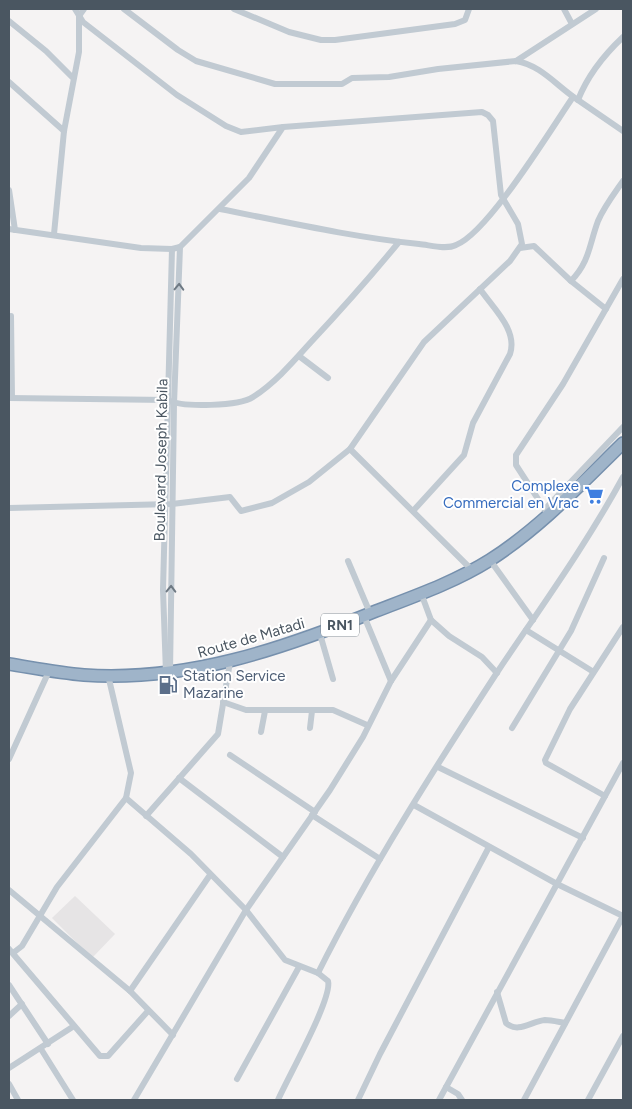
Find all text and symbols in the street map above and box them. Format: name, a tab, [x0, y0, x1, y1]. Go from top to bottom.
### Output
one-way arrow	[173, 282, 184, 290]
street label: Boulevard Joseph Kabila	[151, 378, 171, 542]
place label: Complexe Commercial en Vrac	[443, 477, 579, 512]
supermarket icon: Complexe Commercial en Vrac	[583, 484, 605, 506]
one-way arrow	[166, 585, 176, 592]
street label: Route de Matadi	[195, 614, 307, 662]
road number: RN1	[321, 614, 359, 636]
place label: Station Service Mazarine	[183, 667, 285, 702]
fuel station icon: Station Service Mazarine	[157, 674, 179, 696]

